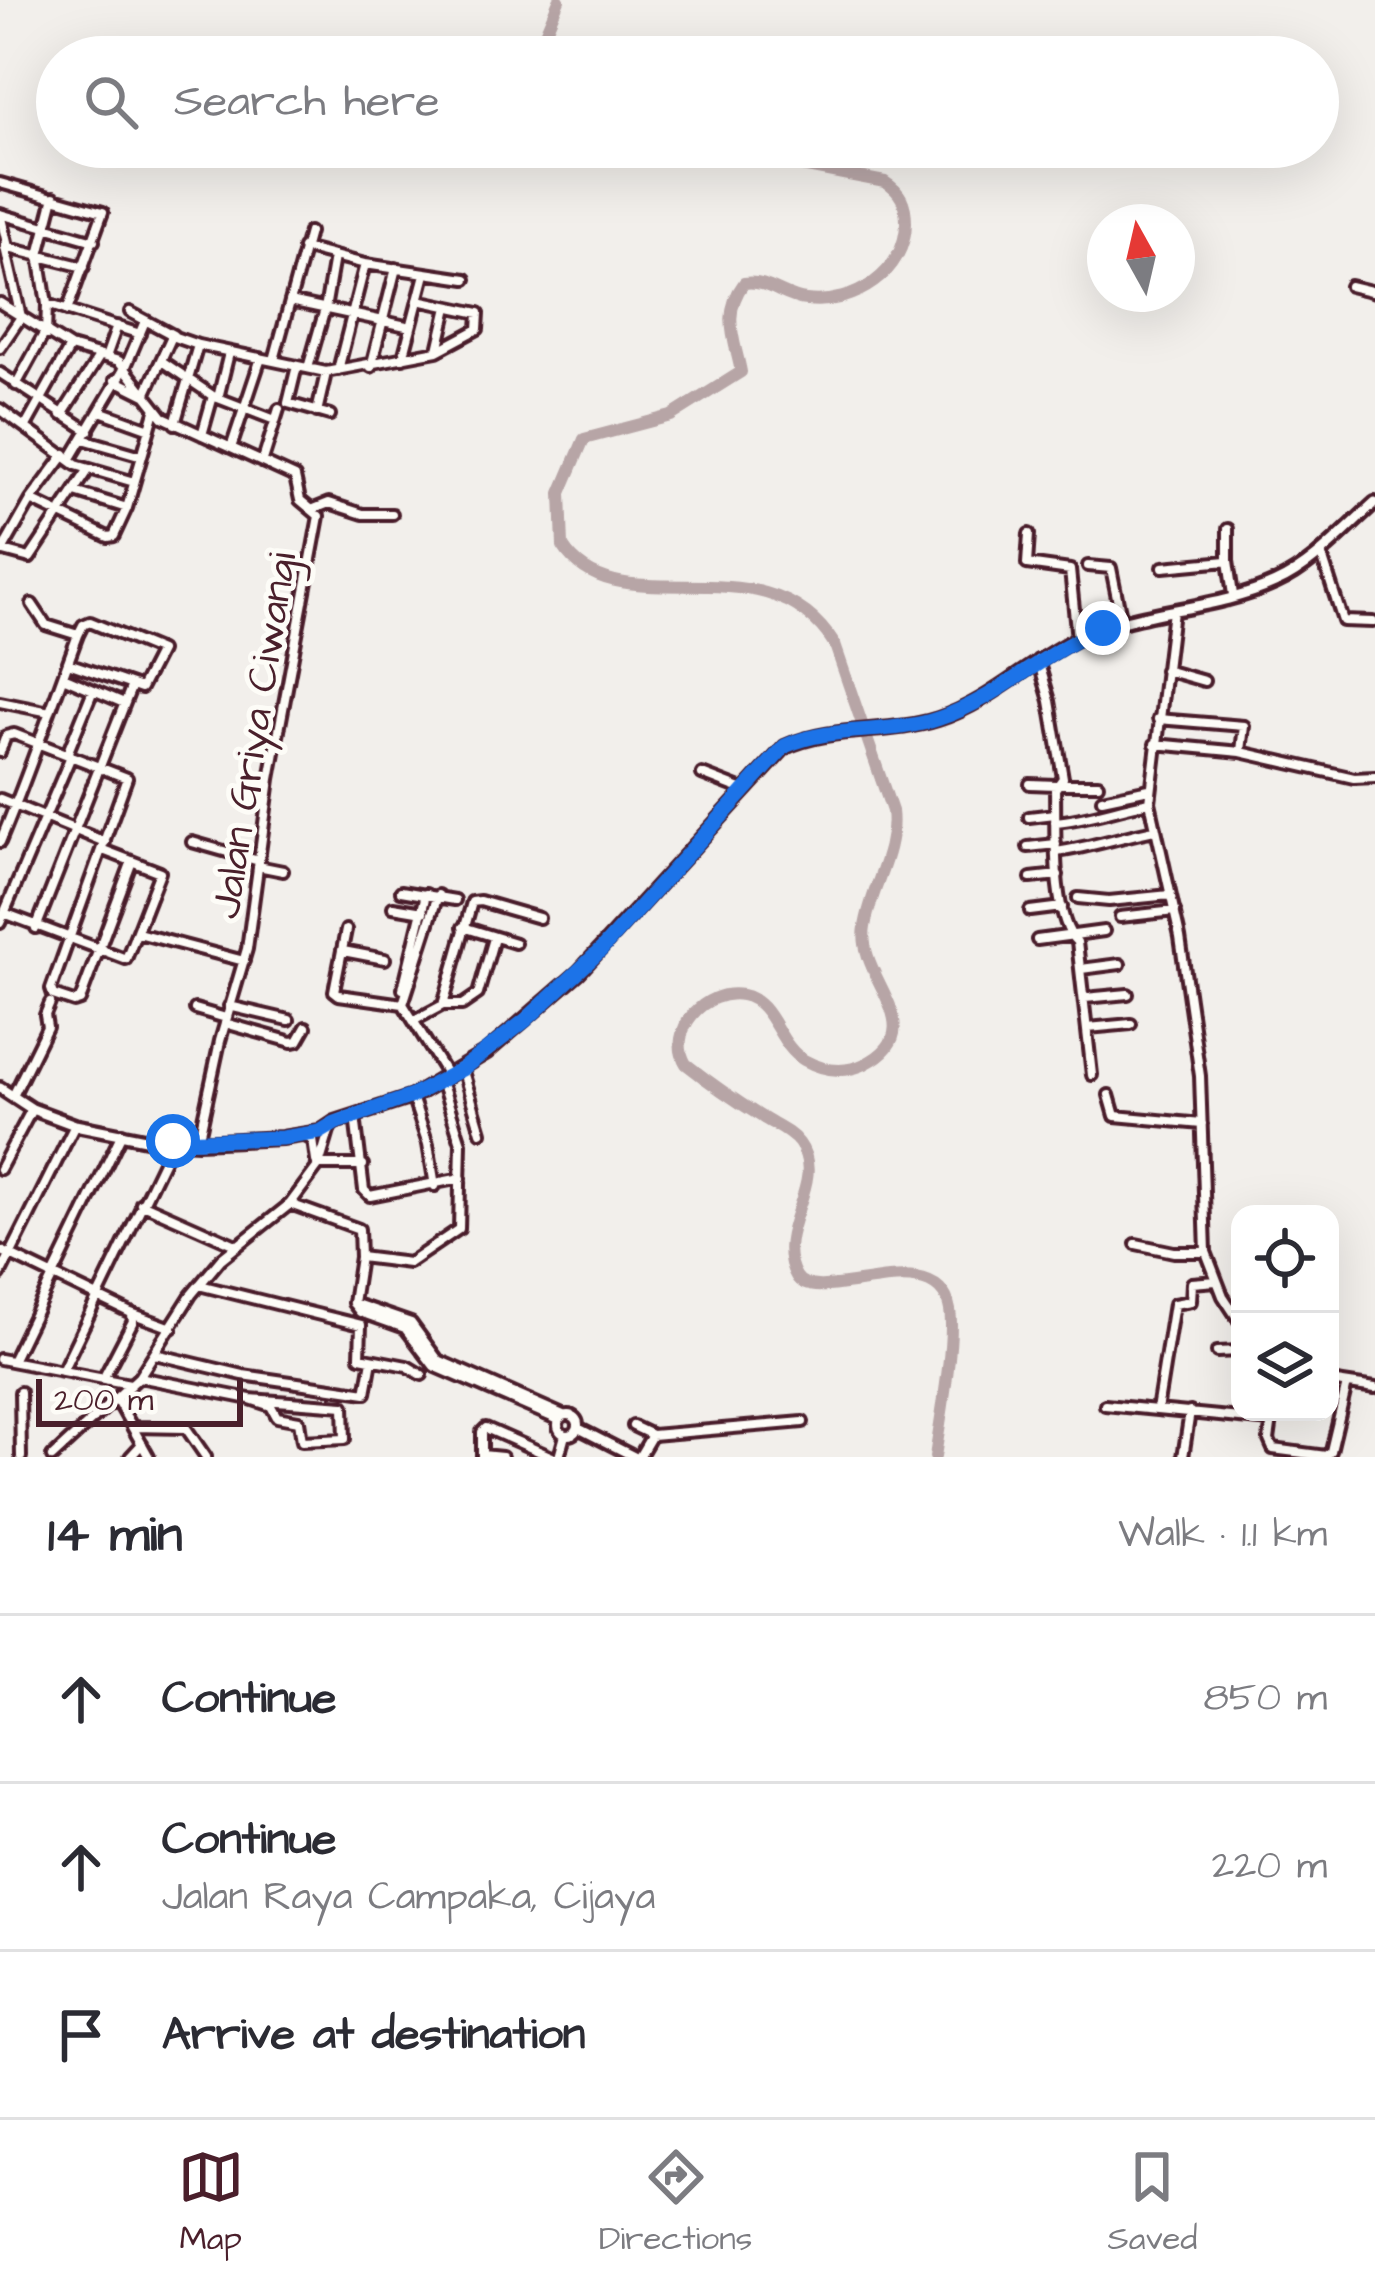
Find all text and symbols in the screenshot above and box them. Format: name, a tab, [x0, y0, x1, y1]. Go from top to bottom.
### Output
search box	[36, 36, 1339, 168]
icon: search	[78, 69, 144, 135]
text: Search here	[174, 71, 440, 133]
north arrow	[1087, 204, 1195, 312]
street label: Jalan Griya Ciwangi	[197, 548, 314, 923]
route end	[1076, 601, 1130, 655]
route start	[146, 1114, 200, 1168]
map controls	[1231, 1205, 1339, 1421]
button: locate	[1231, 1205, 1339, 1313]
button: layers	[1231, 1313, 1339, 1421]
scale bar	[36, 1373, 243, 1426]
text: 200 m	[54, 1377, 153, 1423]
text: 14 min	[48, 1500, 183, 1571]
text: Walk · 1.1 km	[1118, 1508, 1327, 1562]
icon: ahead	[48, 1666, 114, 1732]
text: Continue	[162, 1668, 336, 1730]
text: 850 m	[1204, 1672, 1327, 1726]
text: Continue	[162, 1809, 336, 1871]
icon: ahead	[48, 1834, 114, 1900]
text: 220 m	[1212, 1840, 1327, 1894]
text: Jalan Raya Campaka, Cijaya	[162, 1871, 655, 1925]
icon: arrive	[48, 2002, 114, 2068]
text: Arrive at destination	[162, 2004, 585, 2066]
tab: Map	[178, 2144, 244, 2262]
tab: Directions	[599, 2144, 752, 2262]
tab: Saved	[1107, 2144, 1197, 2262]

